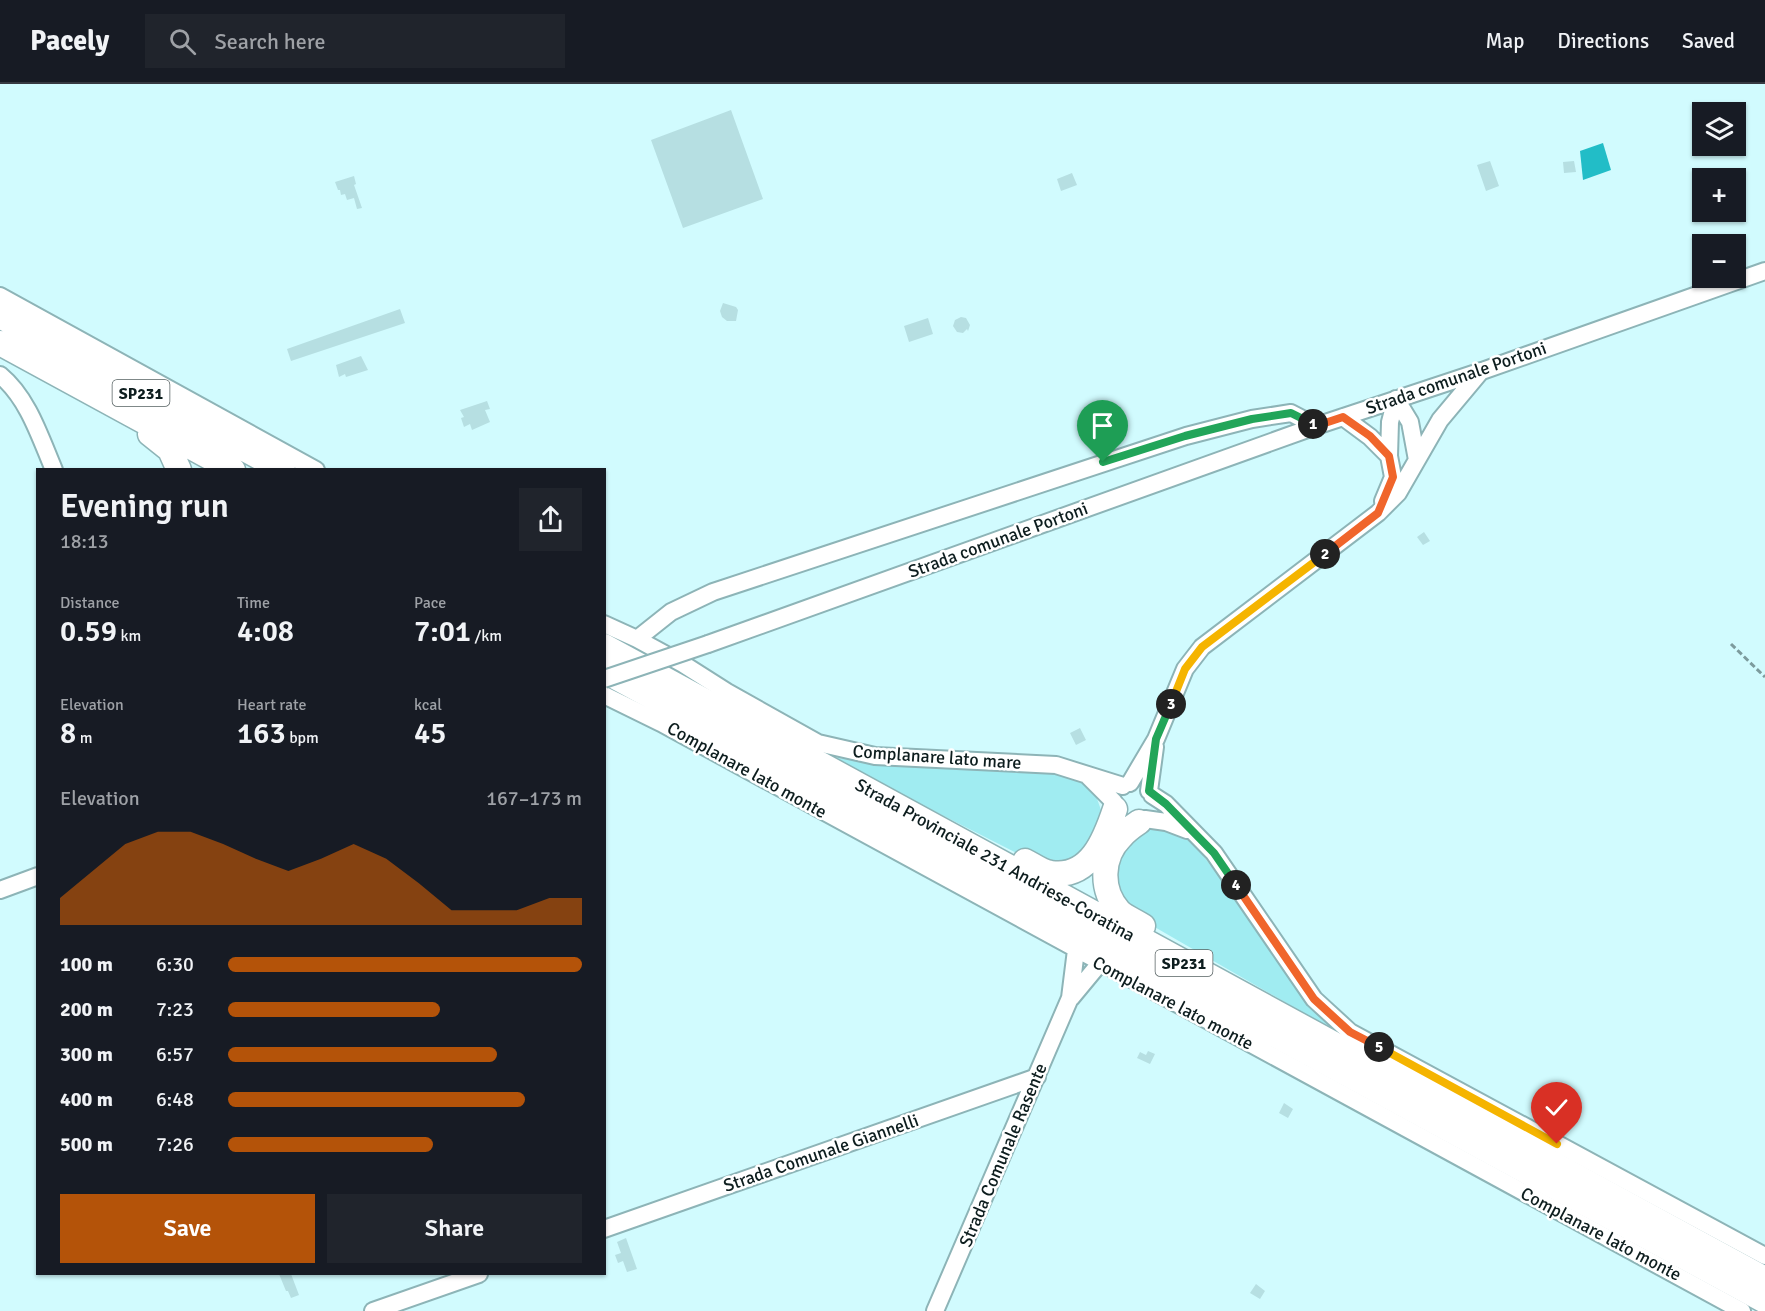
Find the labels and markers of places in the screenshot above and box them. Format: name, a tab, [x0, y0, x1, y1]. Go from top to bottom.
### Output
pin	[1077, 400, 1128, 462]
pin: 1	[1298, 409, 1328, 439]
pin: 2	[1310, 539, 1340, 569]
pin: 3	[1156, 689, 1186, 719]
pin: 4	[1221, 870, 1251, 900]
pin: 5	[1364, 1032, 1394, 1062]
pin	[1531, 1082, 1582, 1144]

